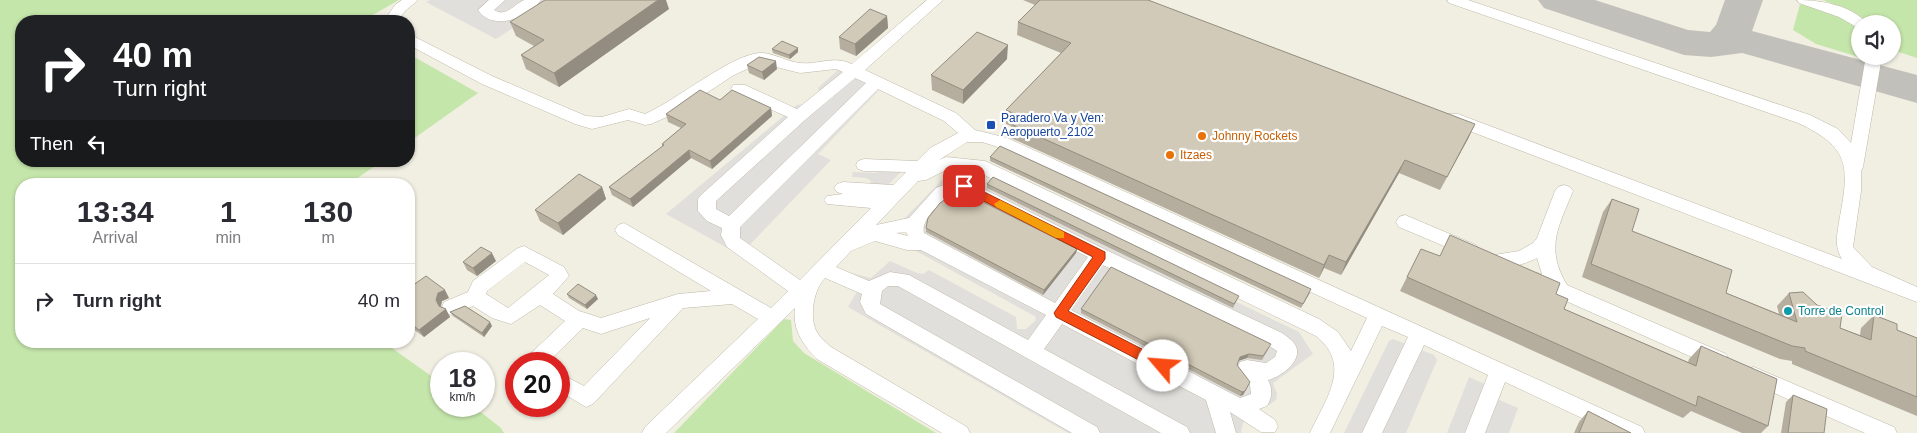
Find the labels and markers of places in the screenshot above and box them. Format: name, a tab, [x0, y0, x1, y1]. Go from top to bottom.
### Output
place label: Paradero Va y Ven: Aeropuerto_2102	[1001, 111, 1104, 139]
marker: Paradero Va y Ven: Aeropuerto_2102	[985, 119, 997, 131]
place label: Johnny Rockets	[1212, 129, 1297, 143]
marker: Johnny Rockets	[1196, 130, 1208, 142]
place label: Itzaes	[1180, 148, 1212, 162]
marker: Itzaes	[1164, 149, 1176, 161]
pin	[943, 165, 985, 207]
place label: Torre de Control	[1798, 304, 1884, 318]
marker: Torre de Control	[1782, 305, 1794, 317]

